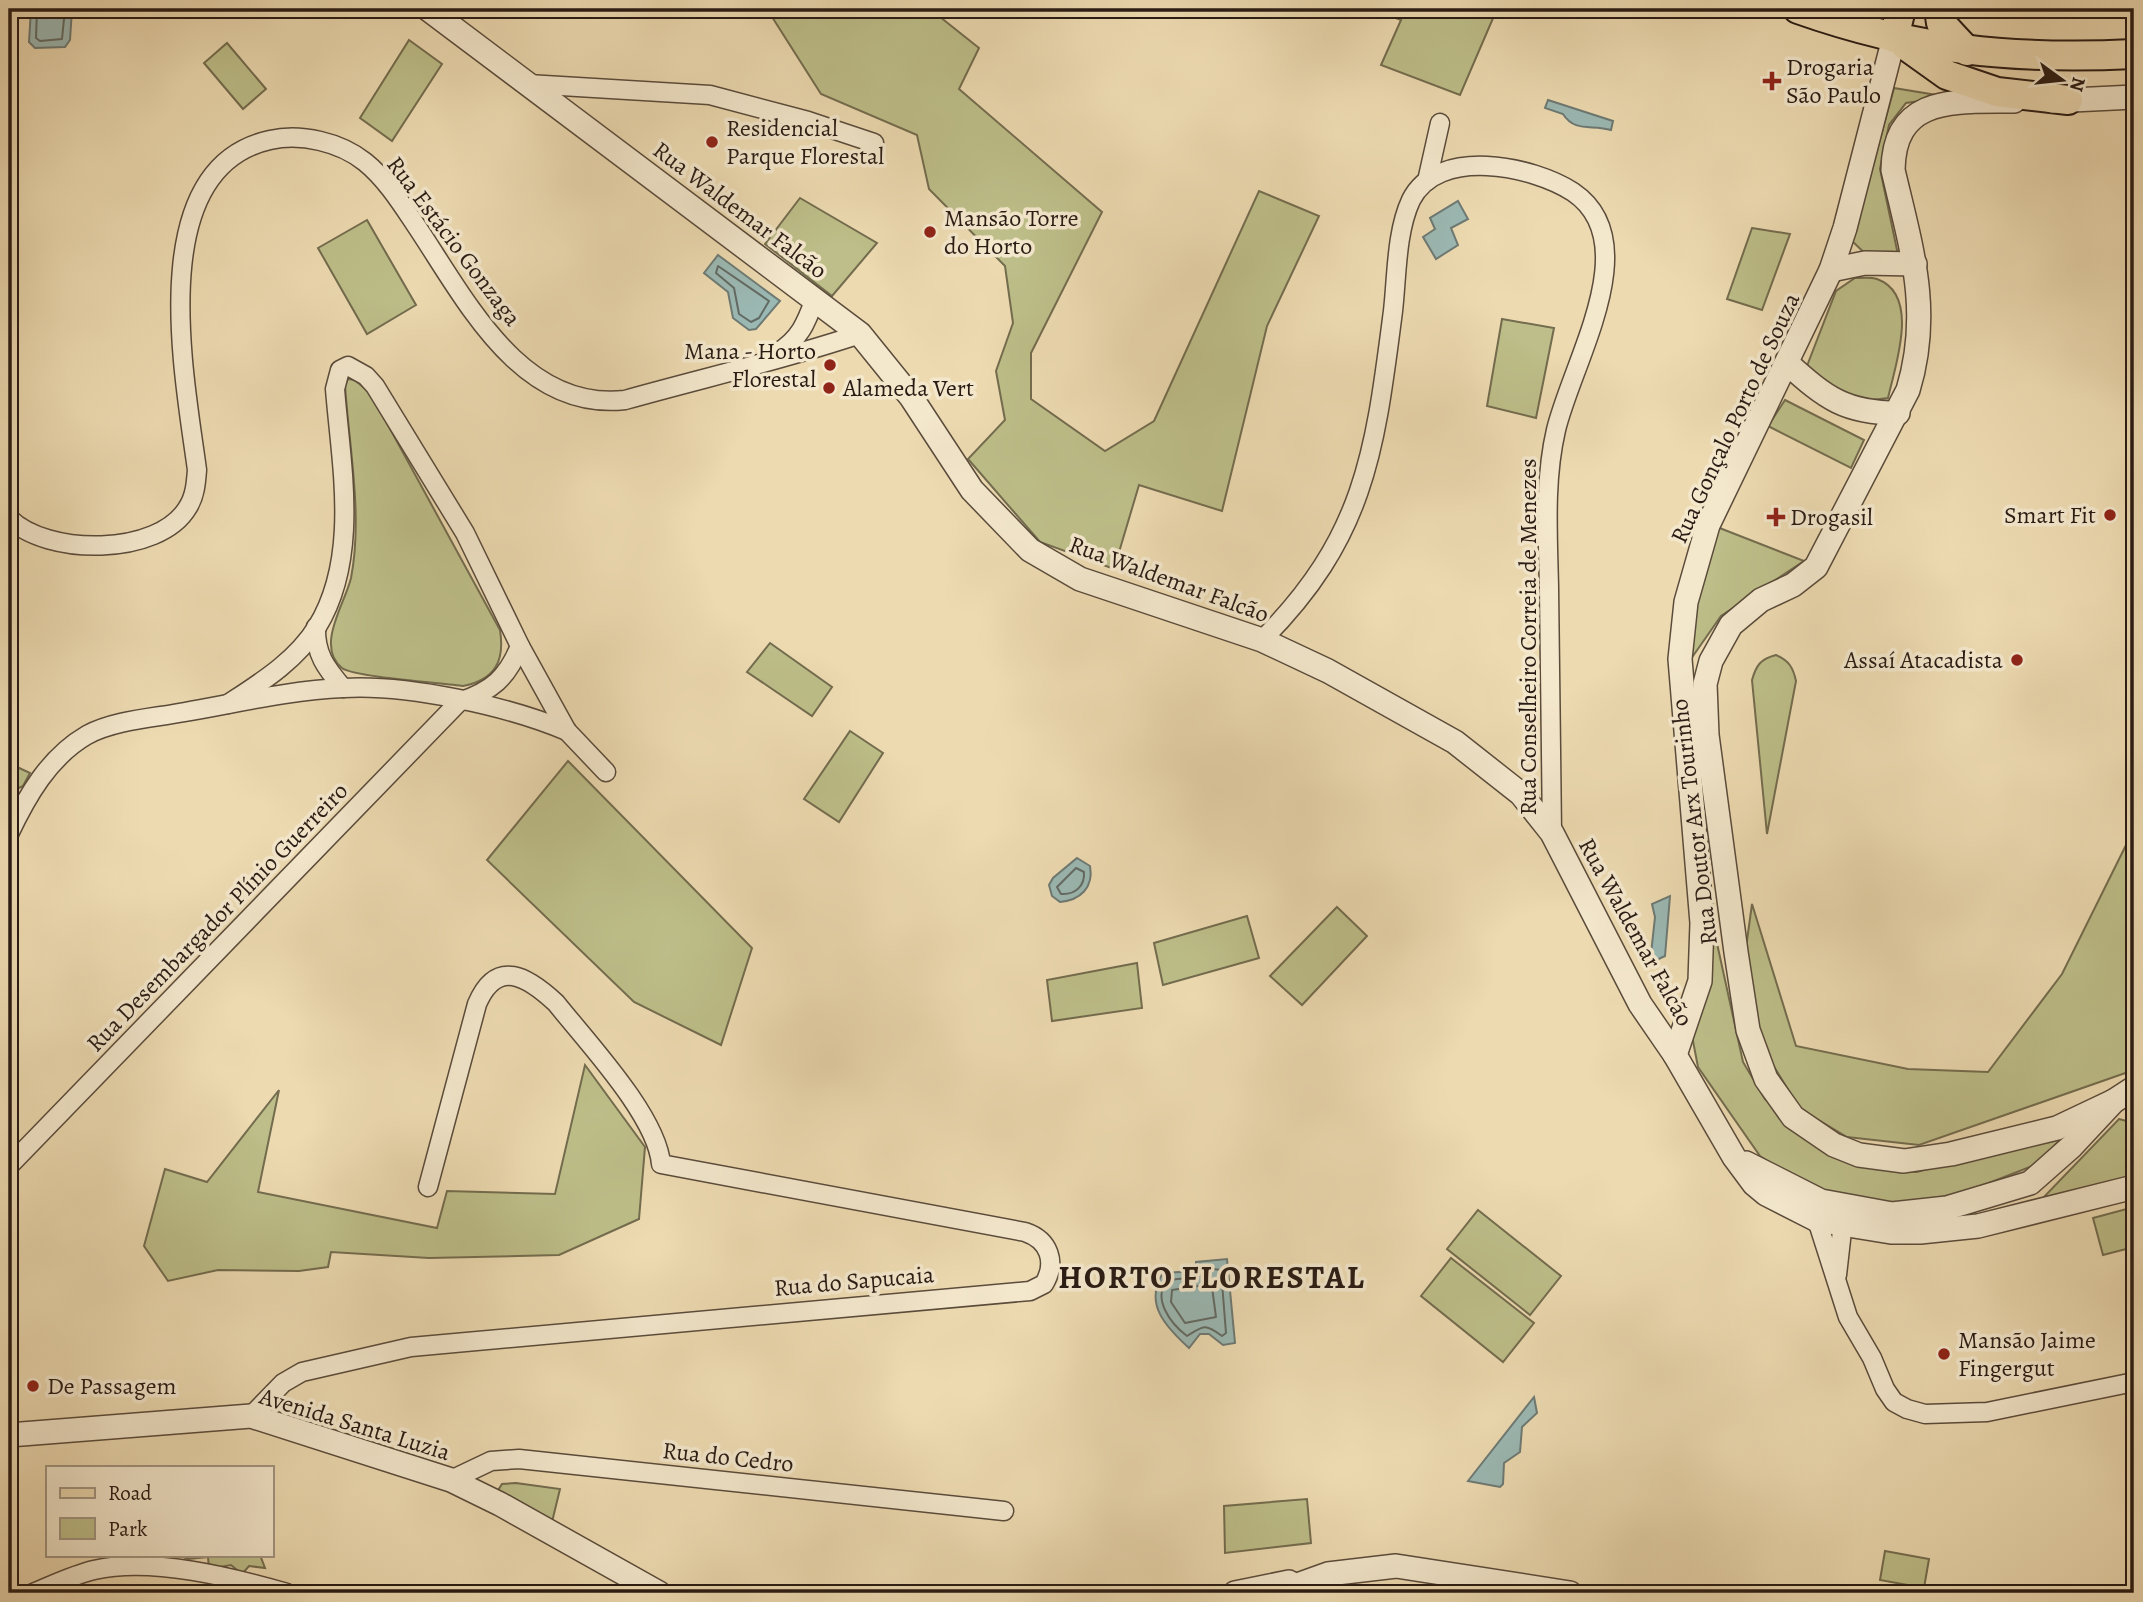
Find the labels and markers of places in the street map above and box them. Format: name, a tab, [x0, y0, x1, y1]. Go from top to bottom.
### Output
place label: Drogaria São Paulo	[1786, 51, 1881, 111]
marker: Drogaria São Paulo	[1764, 73, 1780, 89]
place label: Residencial Parque Florestal	[726, 112, 884, 172]
marker: Residencial Parque Florestal	[704, 134, 720, 150]
place label: Mansão Torre do Horto	[944, 202, 1078, 262]
marker: Mansão Torre do Horto	[922, 224, 938, 240]
place label: Mana - Horto Florestal	[684, 335, 816, 395]
marker: Mana - Horto Florestal	[822, 357, 838, 373]
place label: Alameda Vert	[842, 372, 974, 404]
marker: Alameda Vert	[821, 380, 837, 396]
place label: Smart Fit	[2004, 499, 2096, 531]
place label: Drogasil	[1790, 501, 1873, 533]
marker: Smart Fit	[2102, 507, 2118, 523]
marker: Drogasil	[1768, 509, 1784, 525]
place label: Assaí Atacadista	[1843, 644, 2004, 676]
marker: Assaí Atacadista	[2009, 652, 2025, 668]
place label: Mansão Jaime Fingergut	[1958, 1324, 2096, 1384]
marker: Mansão Jaime Fingergut	[1936, 1346, 1952, 1362]
place label: De Passagem	[47, 1370, 177, 1402]
marker: De Passagem	[25, 1378, 41, 1394]

